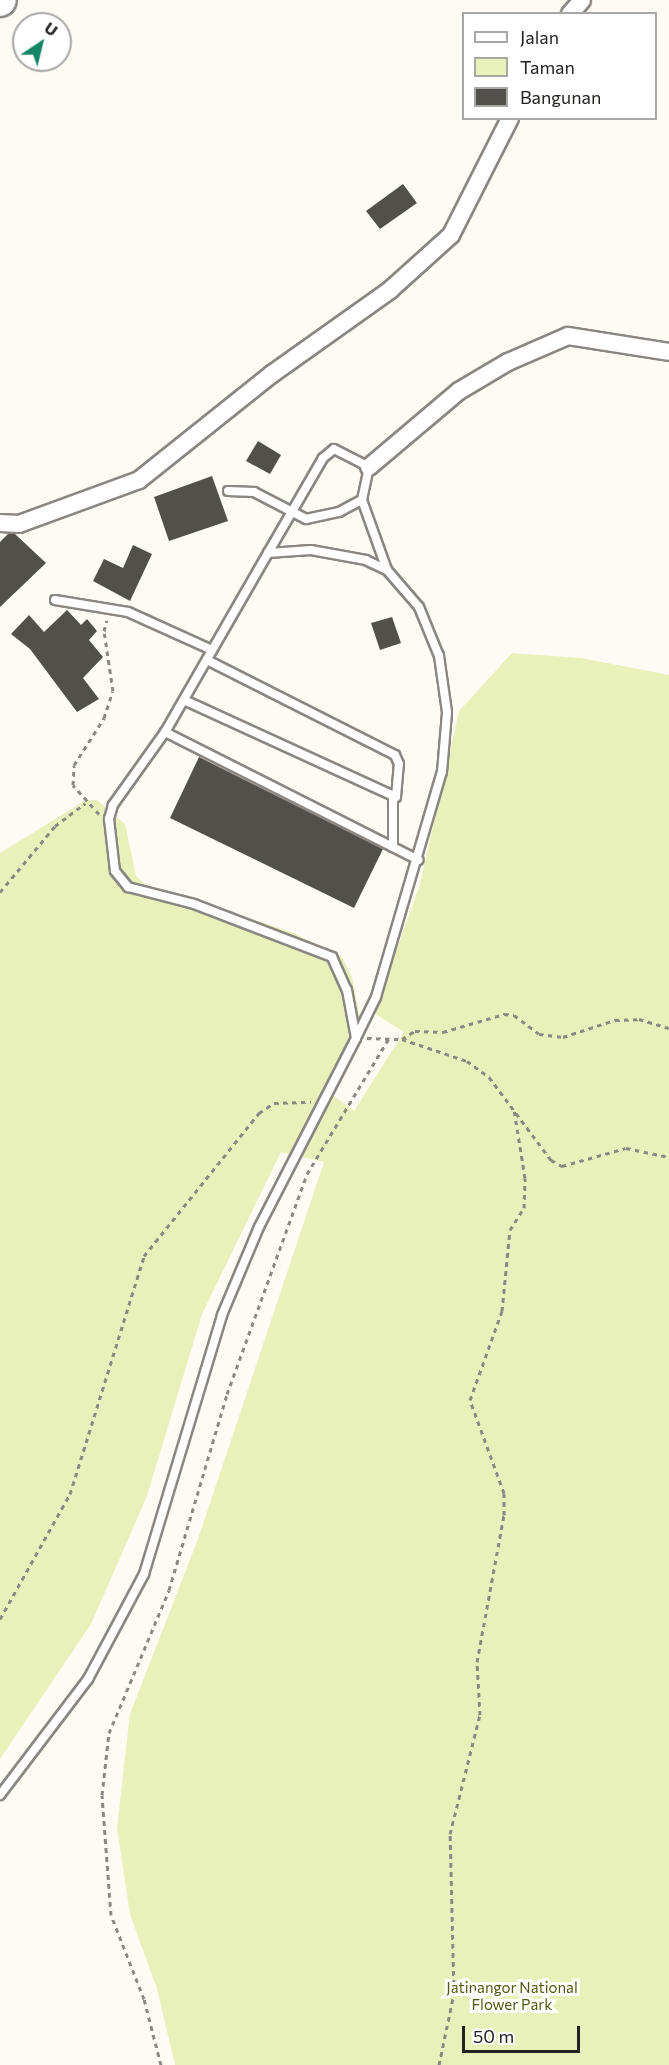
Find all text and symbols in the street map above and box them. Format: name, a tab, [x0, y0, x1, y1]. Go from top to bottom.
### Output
north arrow	[12, 12, 72, 72]
legend	[462, 12, 657, 120]
text: U	[41, 17, 62, 40]
text: Jalan	[520, 26, 559, 48]
text: Taman	[520, 56, 575, 78]
text: Bangunan	[520, 86, 601, 108]
park label: Jatinangor National Flower Park	[446, 1978, 578, 2013]
scale bar	[465, 2014, 584, 2052]
text: 50 m	[473, 2025, 514, 2047]

